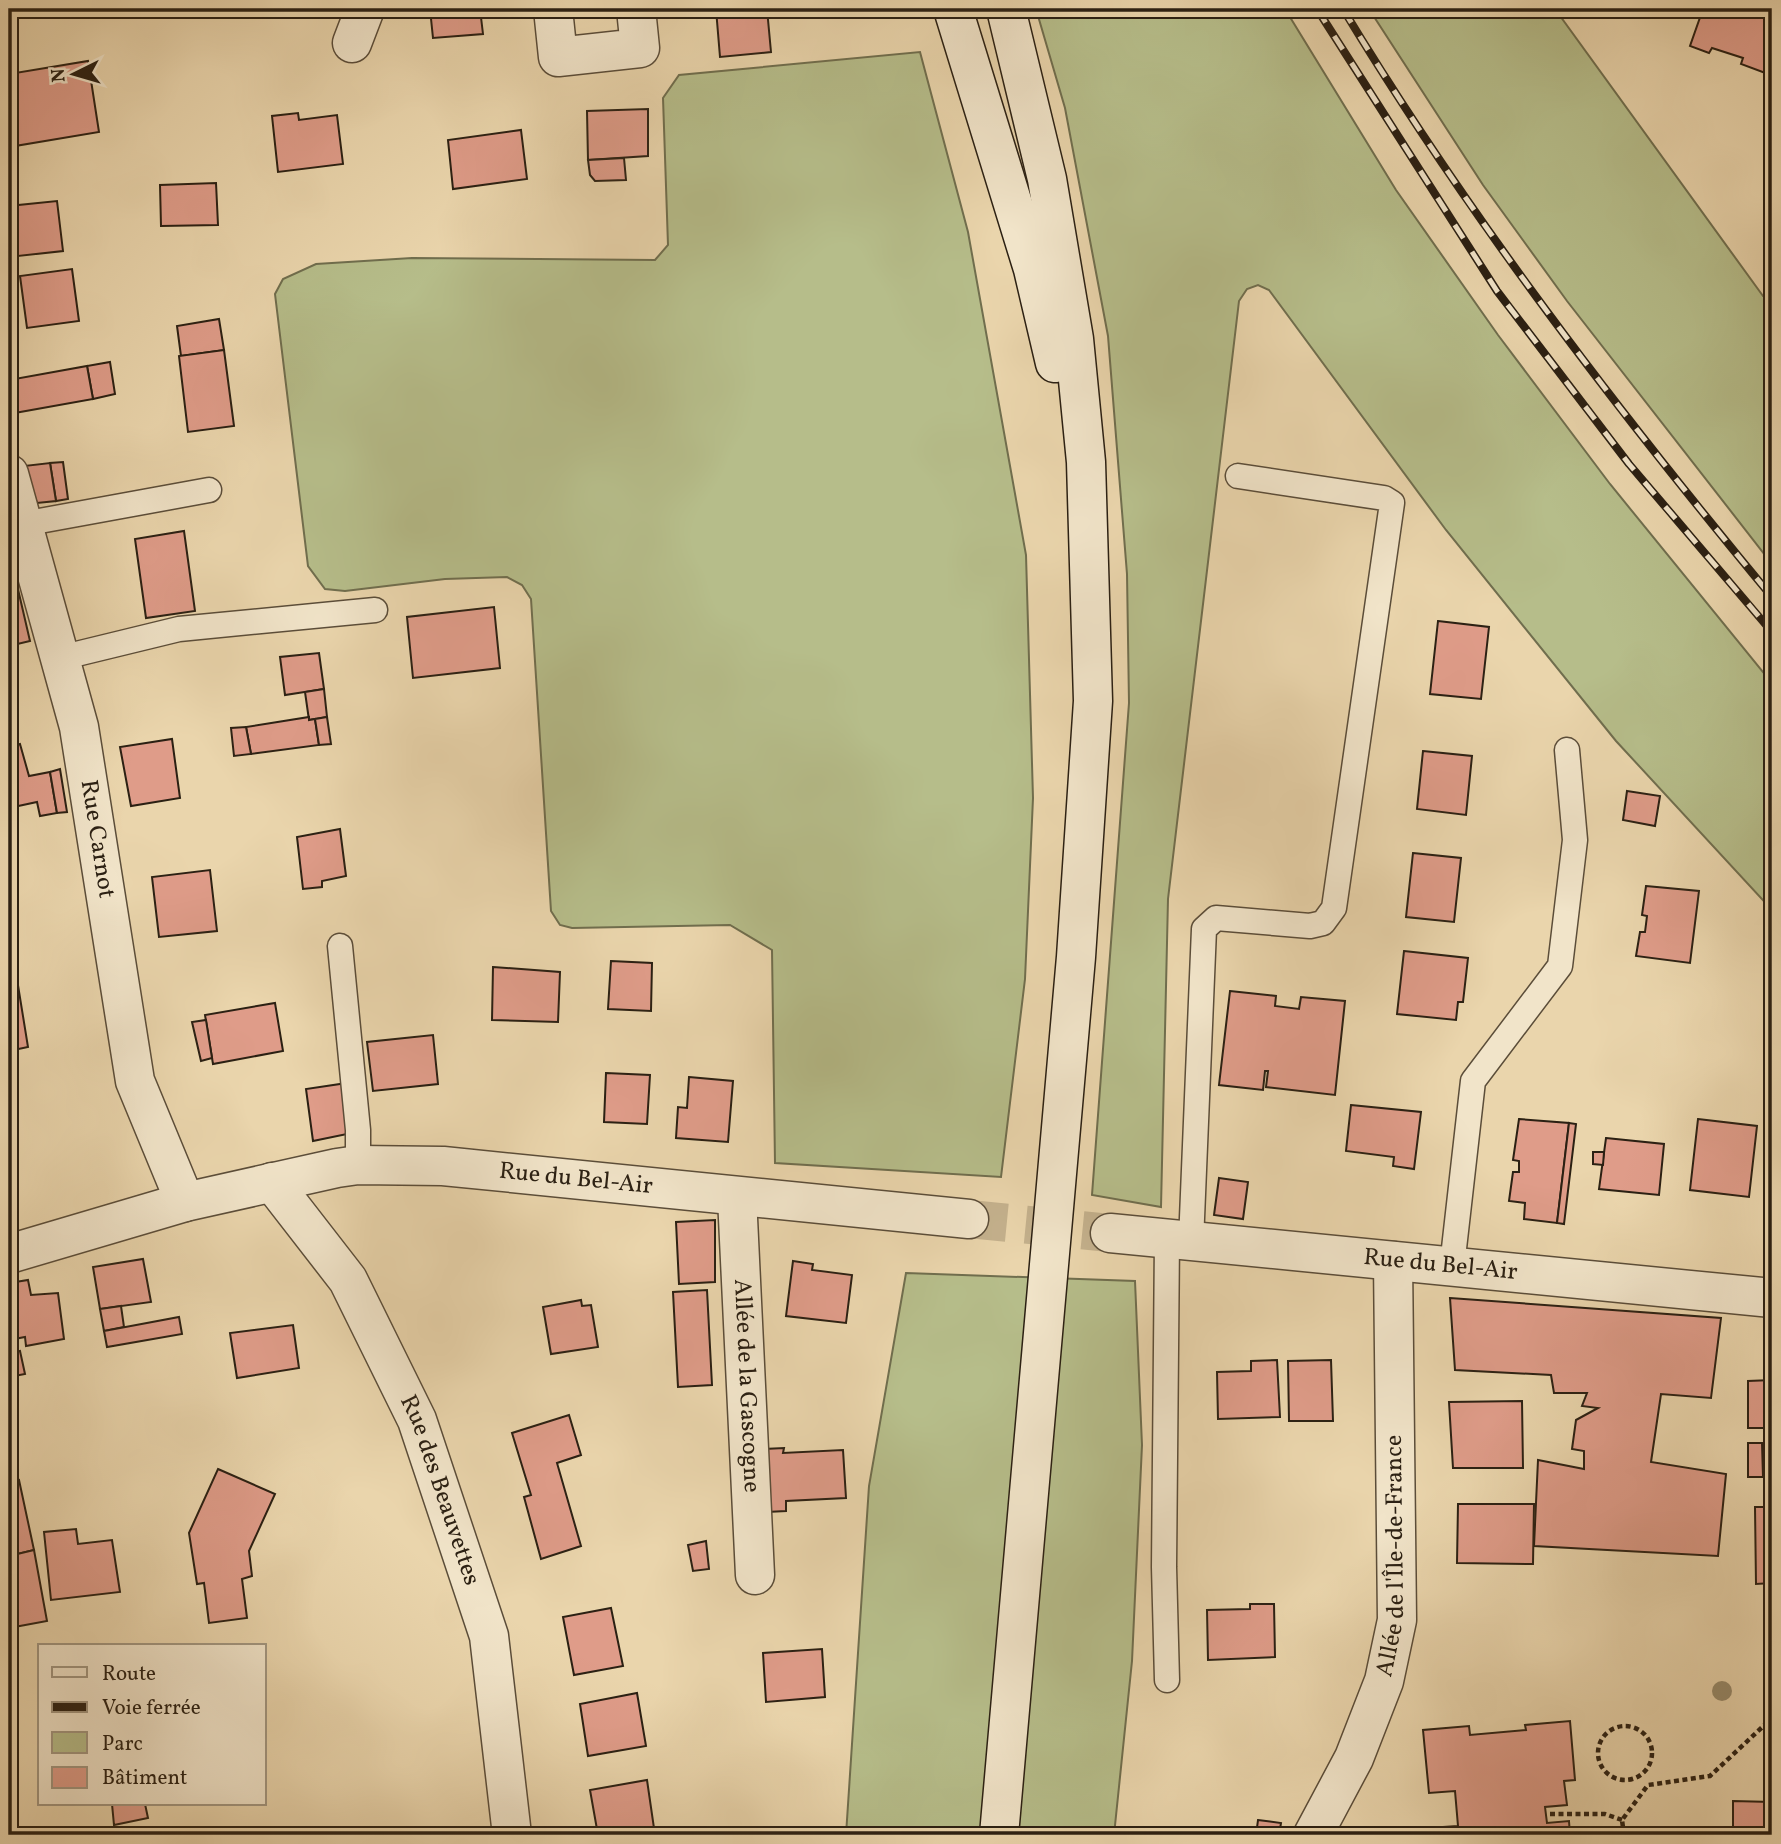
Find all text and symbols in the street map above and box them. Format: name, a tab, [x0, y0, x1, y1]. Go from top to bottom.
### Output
north arrow	[38, 38, 108, 108]
text: N	[45, 67, 73, 83]
street label: Rue Carnot	[71, 777, 123, 901]
street label: Rue du Bel-Air	[497, 1155, 654, 1204]
street label: Rue du Bel-Air	[1362, 1241, 1519, 1290]
street label: Allée de la Gascogne	[724, 1278, 768, 1493]
street label: Rue des Beauvettes	[390, 1389, 488, 1590]
street label: Allée de l'Île-de-France	[1368, 1435, 1414, 1680]
legend	[38, 1644, 266, 1806]
text: Route	[102, 1660, 156, 1689]
text: Voie ferrée	[102, 1694, 201, 1723]
text: Parc	[102, 1730, 143, 1759]
text: Bâtiment	[102, 1764, 187, 1793]

